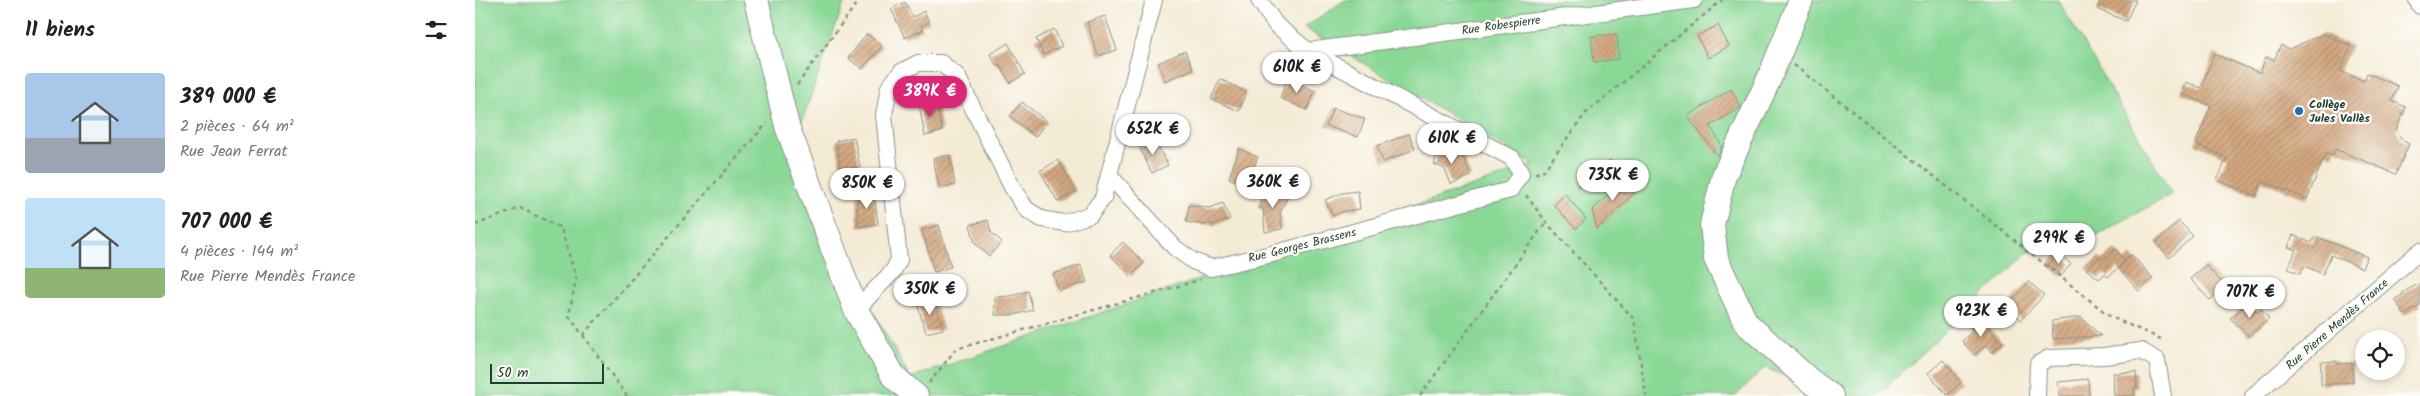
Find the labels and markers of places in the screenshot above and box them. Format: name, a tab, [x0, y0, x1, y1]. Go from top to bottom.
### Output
pin: 610K €	[1256, 52, 1338, 94]
pin: 389K €	[889, 76, 971, 118]
place label: Collège Jules Vallès	[2309, 95, 2370, 128]
marker: Collège Jules Vallès	[2293, 105, 2305, 117]
pin: 652K €	[1112, 114, 1194, 156]
pin: 610K €	[1411, 122, 1493, 165]
pin: 735K €	[1572, 160, 1654, 202]
pin: 360K €	[1232, 166, 1314, 209]
pin: 850K €	[826, 168, 908, 210]
pin: 299K €	[2018, 222, 2100, 265]
pin: 350K €	[889, 274, 971, 316]
pin: 707K €	[2209, 276, 2291, 319]
pin: 923K €	[1940, 296, 2022, 338]

